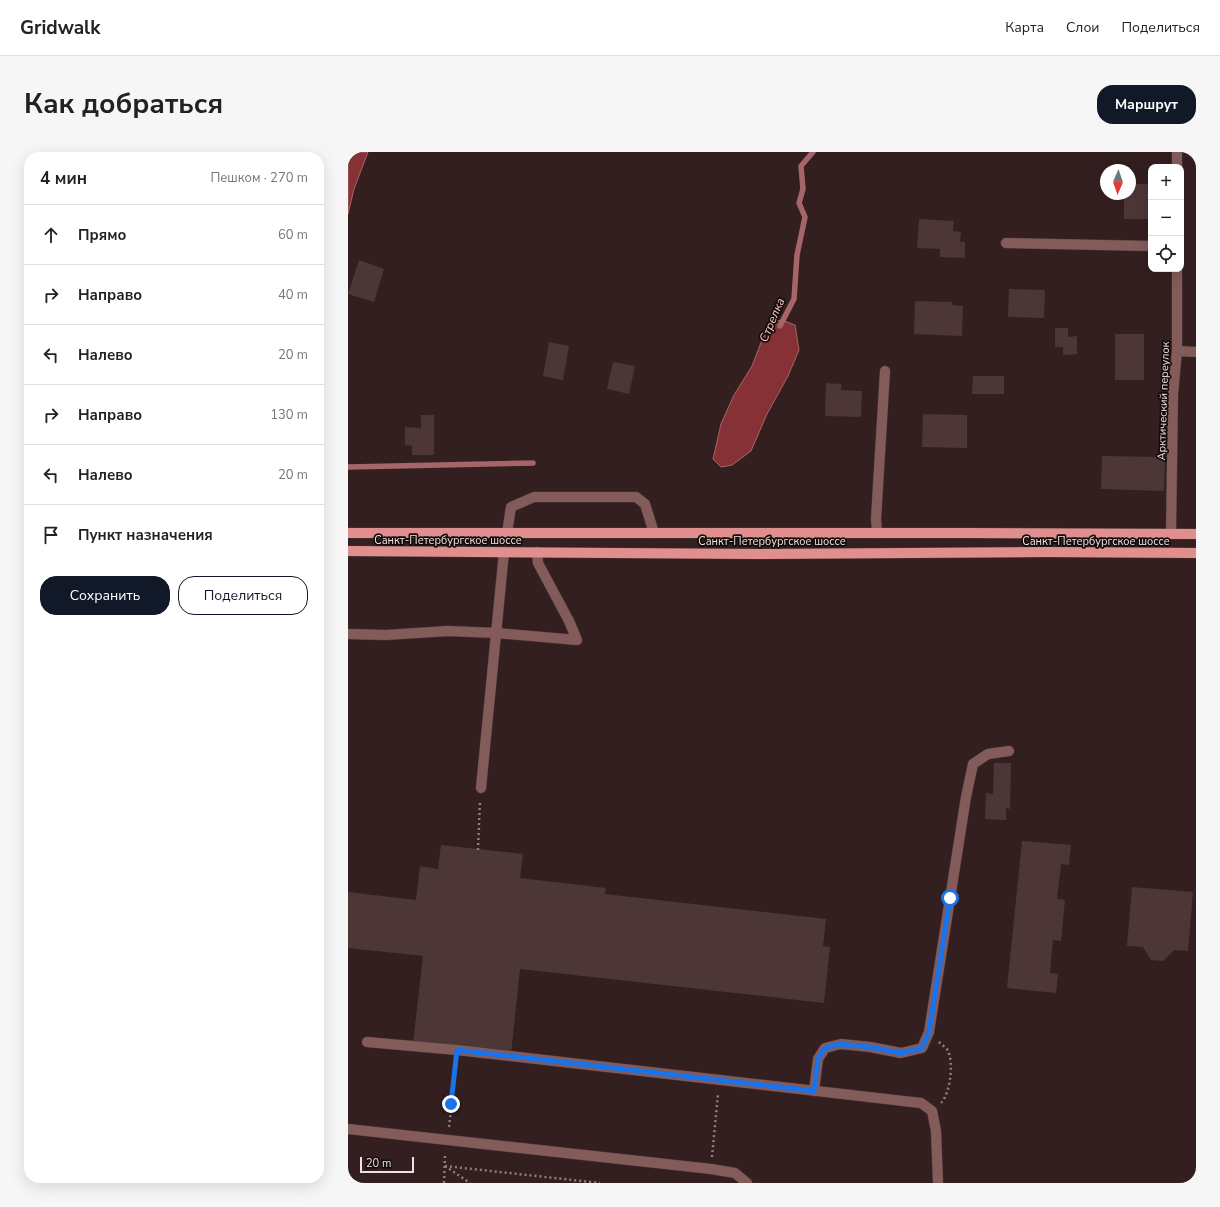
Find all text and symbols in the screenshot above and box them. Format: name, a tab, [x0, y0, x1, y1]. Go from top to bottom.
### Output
text: Gridwalk	[20, 15, 100, 41]
text: Карта	[1005, 18, 1044, 37]
text: Слои	[1066, 18, 1100, 37]
text: Поделиться	[1122, 18, 1200, 37]
text: Как добраться	[24, 85, 223, 123]
button: Маршрут	[1097, 85, 1196, 124]
north arrow	[1100, 164, 1136, 200]
map controls	[1148, 164, 1184, 272]
button: +	[1148, 164, 1184, 200]
text: 4 мин	[40, 167, 87, 190]
text: Пешком · 270 m	[210, 169, 308, 187]
button: −	[1148, 200, 1184, 236]
icon: ahead	[40, 224, 62, 246]
text: Прямо	[78, 225, 126, 245]
text: 60 m	[278, 226, 308, 244]
button: locate	[1148, 236, 1184, 272]
icon: right	[40, 284, 62, 306]
text: Направо	[78, 285, 142, 305]
text: 40 m	[278, 286, 308, 304]
water label: Стрелка	[756, 295, 788, 345]
street label: Арктический переулок	[1154, 341, 1173, 461]
icon: left	[40, 344, 62, 366]
text: Налево	[78, 345, 133, 365]
text: 20 m	[278, 346, 308, 364]
icon: right	[40, 404, 62, 426]
text: Направо	[78, 405, 142, 425]
text: 130 m	[270, 406, 308, 424]
icon: left	[40, 464, 62, 486]
text: Налево	[78, 465, 133, 485]
text: 20 m	[278, 466, 308, 484]
icon: arrive	[40, 524, 62, 546]
text: Пункт назначения	[78, 525, 213, 545]
street label: Санкт-Петербургское шоссе	[374, 533, 522, 548]
street label: Санкт-Петербургское шоссе	[698, 534, 846, 549]
street label: Санкт-Петербургское шоссе	[1022, 534, 1170, 549]
button: Сохранить	[40, 576, 170, 615]
button: Поделиться	[178, 576, 308, 615]
route start	[941, 889, 959, 907]
route end	[442, 1095, 460, 1113]
scale bar	[360, 1155, 414, 1174]
text: 20 m	[366, 1156, 391, 1171]

